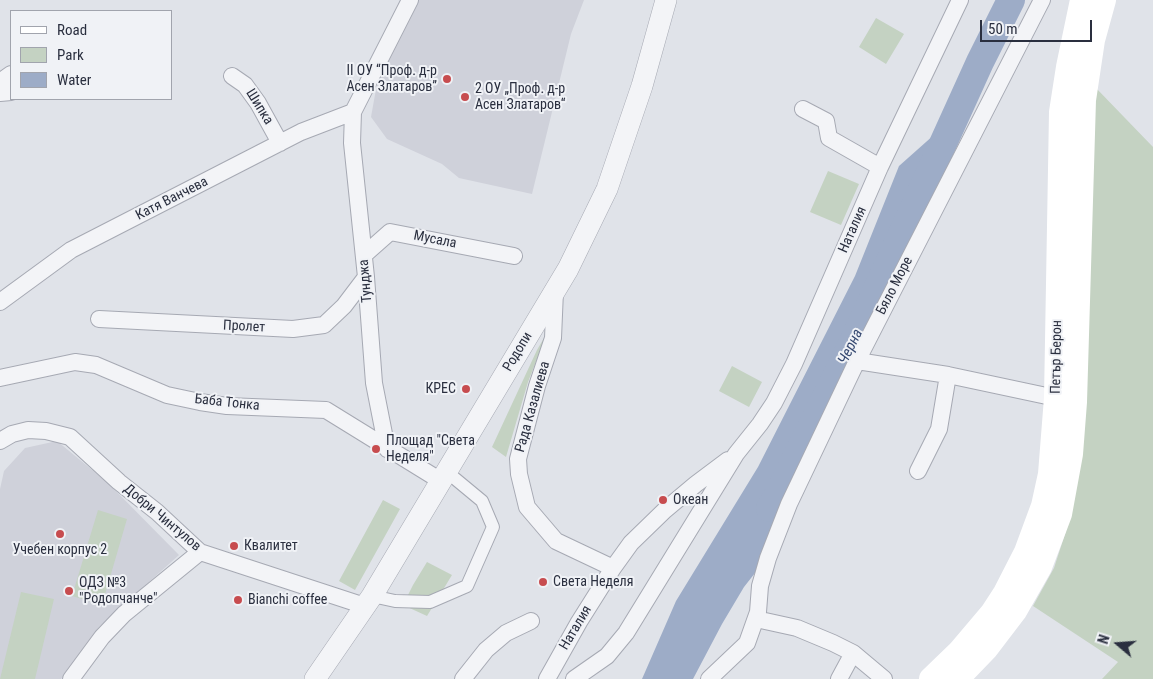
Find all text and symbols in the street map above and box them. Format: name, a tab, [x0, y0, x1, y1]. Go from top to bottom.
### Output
legend	[10, 10, 172, 100]
scale bar	[983, 10, 1096, 42]
text: 50 m	[988, 20, 1018, 38]
text: Road	[57, 21, 87, 39]
text: Park	[57, 46, 84, 64]
place label: II ОУ “Проф. д-р Асен Златаров”	[346, 63, 437, 95]
text: Water	[57, 71, 91, 89]
marker: II ОУ “Проф. д-р Асен Златаров”	[441, 73, 453, 85]
place label: 2 ОУ „Проф. д-р Асен Златаров“	[475, 81, 566, 114]
street label: Шипка	[242, 86, 276, 128]
marker: 2 ОУ „Проф. д-р Асен Златаров“	[459, 91, 471, 103]
street label: Катя Ванчева	[133, 174, 211, 224]
street label: Наталия	[835, 204, 871, 256]
street label: Мусала	[412, 228, 458, 252]
street label: Бяло Море	[873, 254, 917, 318]
street label: Тунджа	[356, 259, 376, 303]
street label: Пролет	[223, 318, 265, 336]
street label: Петър Берон	[1048, 320, 1066, 394]
water label: Черна	[835, 326, 867, 368]
street label: Родопи	[500, 329, 536, 375]
street label: Рада Казалиева	[512, 360, 554, 454]
place label: КРЕС	[425, 381, 456, 397]
marker: КРЕС	[460, 383, 472, 395]
street label: Баба Тонка	[194, 391, 260, 415]
place label: Площад "Света Неделя"	[386, 433, 475, 466]
marker: Площад "Света Неделя"	[370, 443, 382, 455]
street label: Добри Чинтулов	[120, 481, 204, 555]
place label: Океан	[673, 492, 708, 508]
marker: Океан	[657, 494, 669, 506]
marker: Учебен корпус 2	[54, 528, 66, 540]
place label: Квалитет	[244, 538, 298, 554]
marker: Квалитет	[228, 540, 240, 552]
place label: Учебен корпус 2	[13, 542, 107, 558]
place label: Света Неделя	[553, 574, 633, 590]
place label: ОДЗ №3 "Родопчанче"	[79, 575, 158, 608]
marker: Света Неделя	[537, 576, 549, 588]
marker: ОДЗ №3 "Родопчанче"	[63, 585, 75, 597]
place label: Bianchi coffee	[248, 592, 327, 608]
marker: Bianchi coffee	[232, 594, 244, 606]
street label: Наталия	[556, 603, 596, 653]
north arrow	[1093, 619, 1143, 669]
text: N	[1095, 633, 1113, 646]

